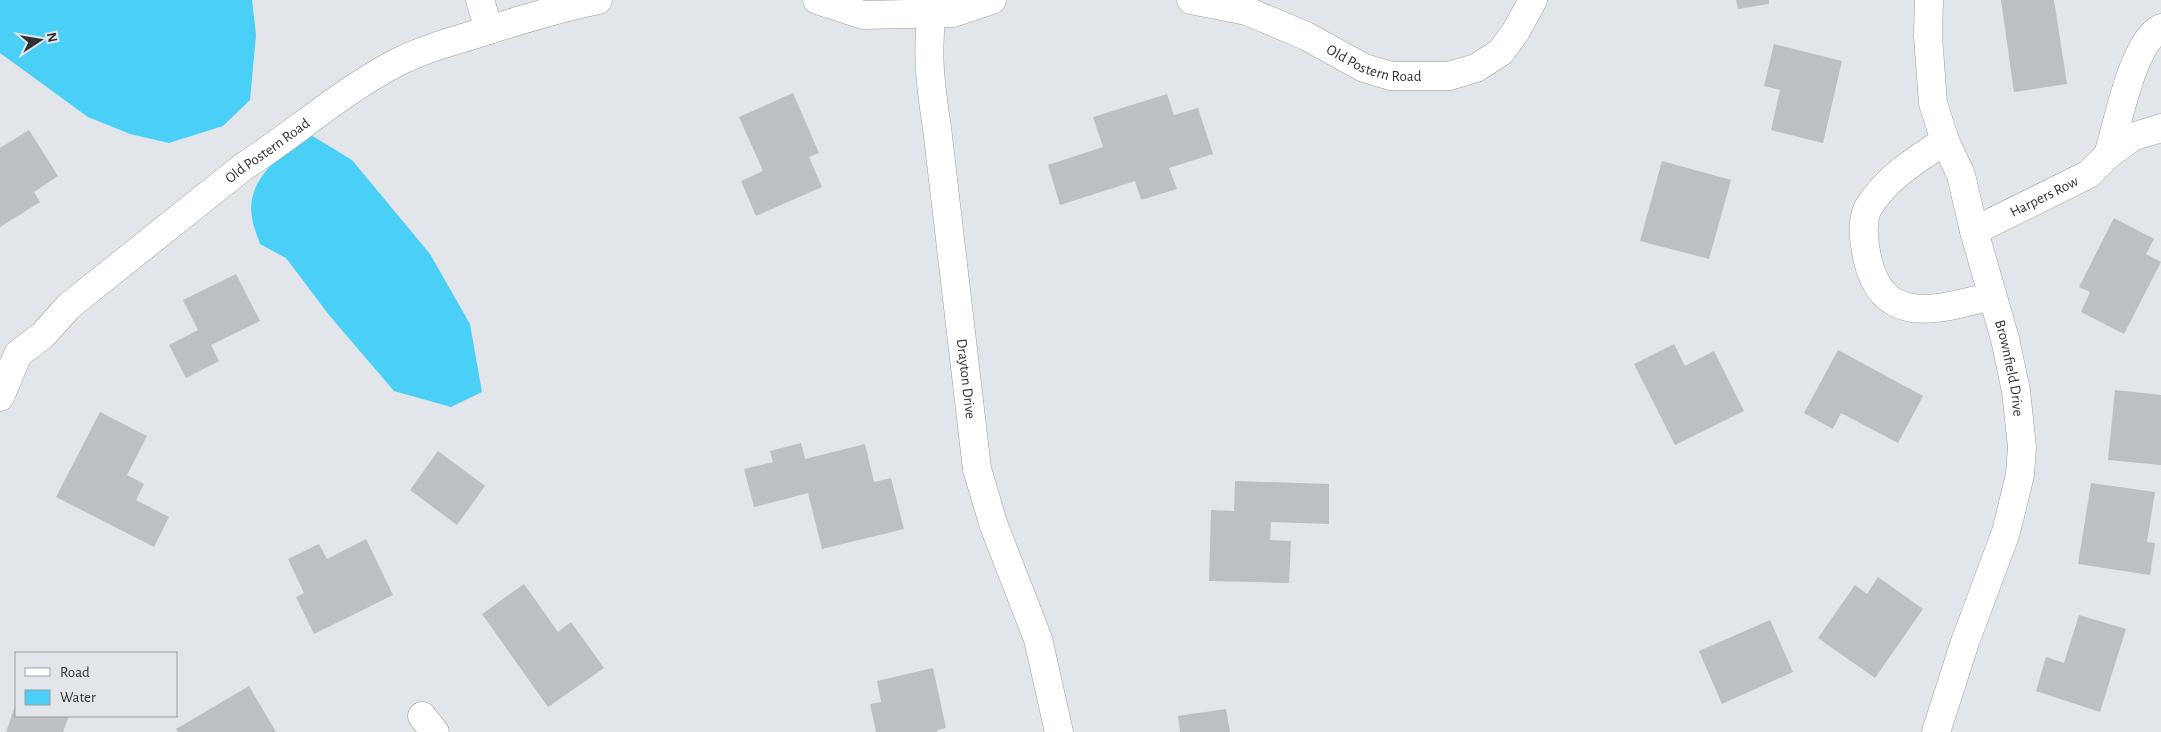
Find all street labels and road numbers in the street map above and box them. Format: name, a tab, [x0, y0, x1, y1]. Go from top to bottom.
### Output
street label: Old Postern Road	[1324, 42, 1422, 84]
street label: Old Postern Road	[222, 115, 313, 186]
street label: Harpers Row	[2008, 174, 2081, 220]
street label: Brownfield Drive	[1992, 318, 2026, 417]
street label: Drayton Drive	[954, 338, 978, 420]

